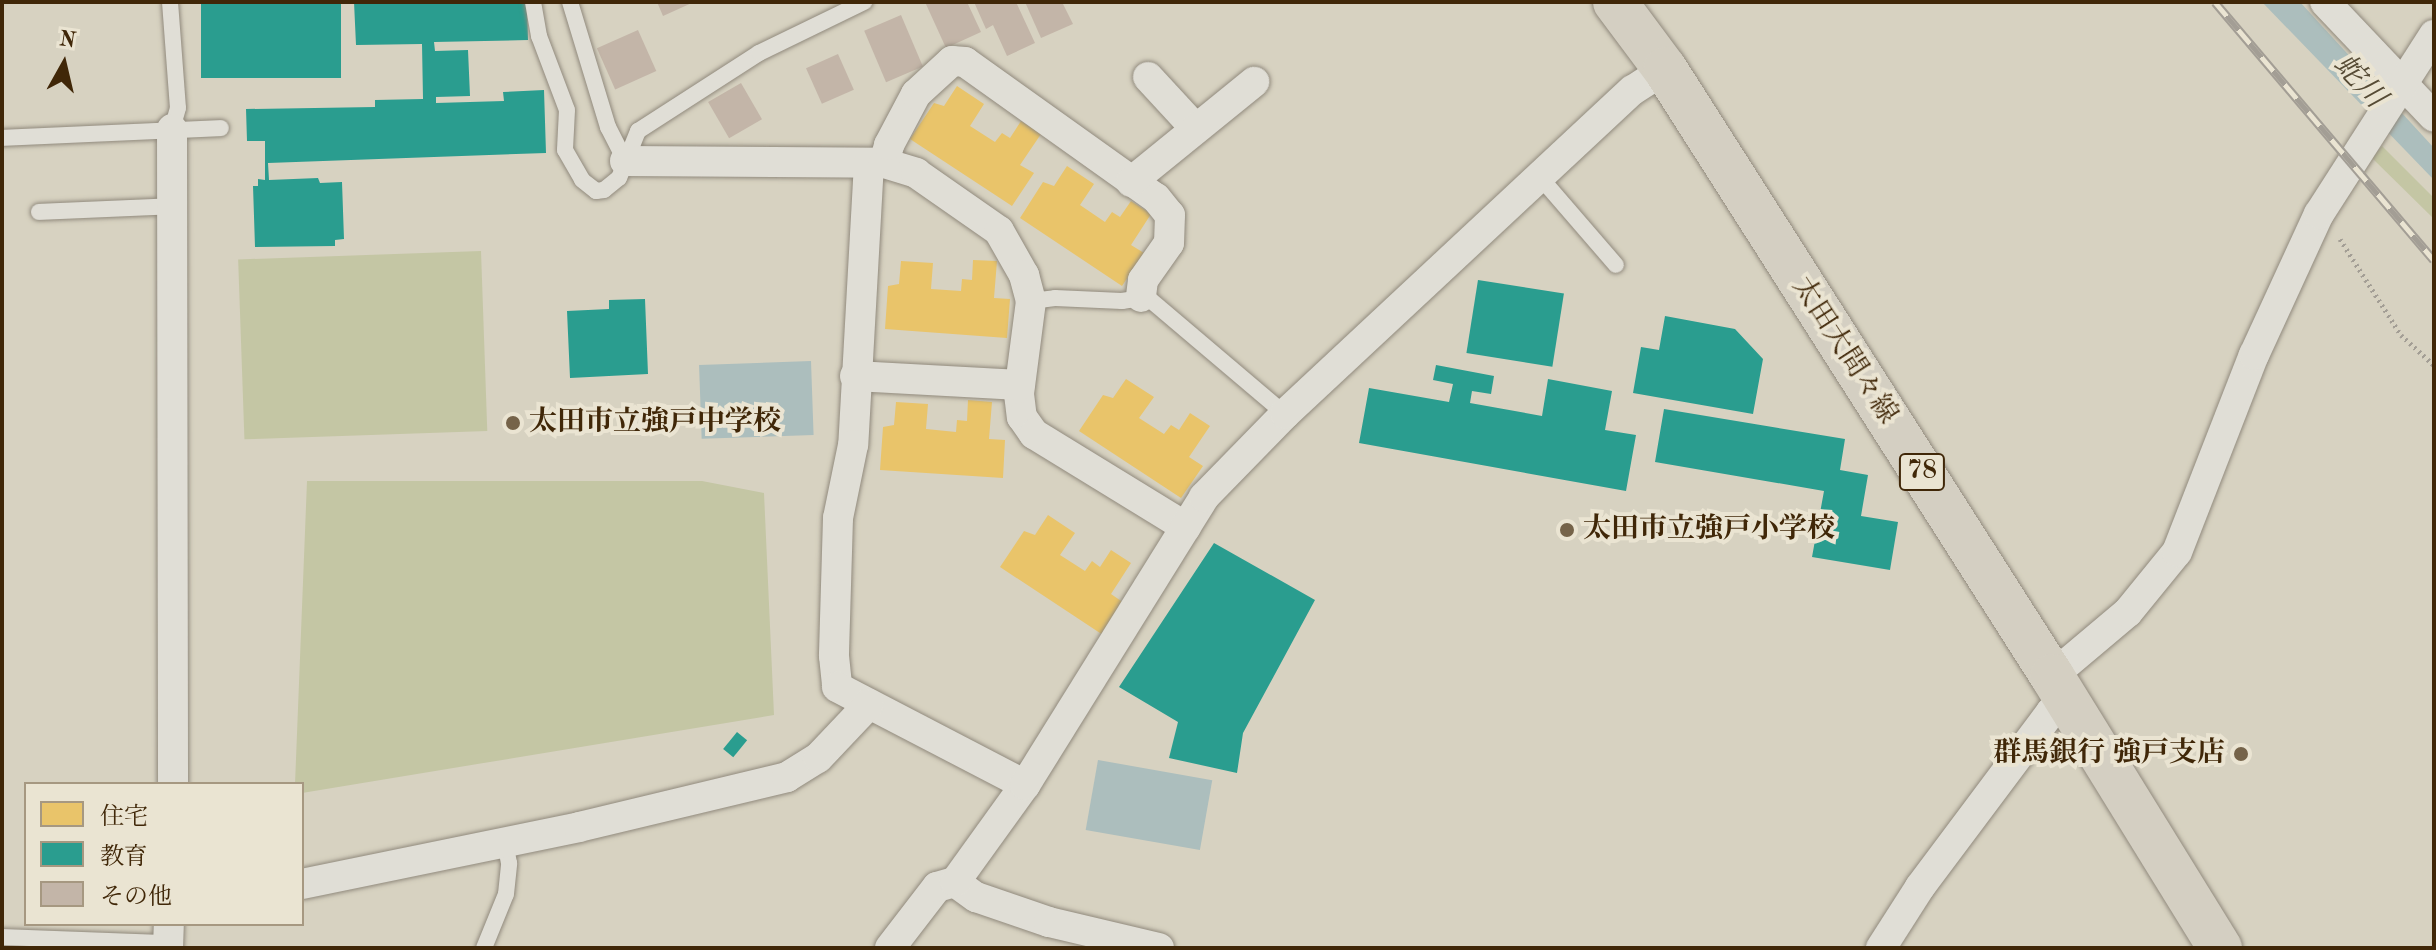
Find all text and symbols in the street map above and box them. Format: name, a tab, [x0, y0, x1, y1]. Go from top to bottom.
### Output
north arrow	[24, 24, 104, 104]
text: N	[57, 28, 77, 52]
water label: 蛇川	[2325, 48, 2393, 116]
street label: 太田大間々線	[1784, 271, 1904, 431]
place label: 太田市立強戸中学校	[529, 406, 781, 440]
marker: 太田市立強戸中学校	[504, 414, 522, 432]
road number: 78	[1898, 450, 1946, 494]
place label: 太田市立強戸小学校	[1583, 513, 1835, 547]
marker: 太田市立強戸小学校	[1558, 521, 1576, 539]
place label: 群馬銀行 強戸支店	[1993, 737, 2225, 771]
marker: 群馬銀行 強戸支店	[2232, 745, 2250, 763]
legend	[24, 782, 304, 926]
text: 住宅	[100, 806, 148, 830]
text: 教育	[100, 846, 148, 870]
text: その他	[100, 886, 172, 910]

